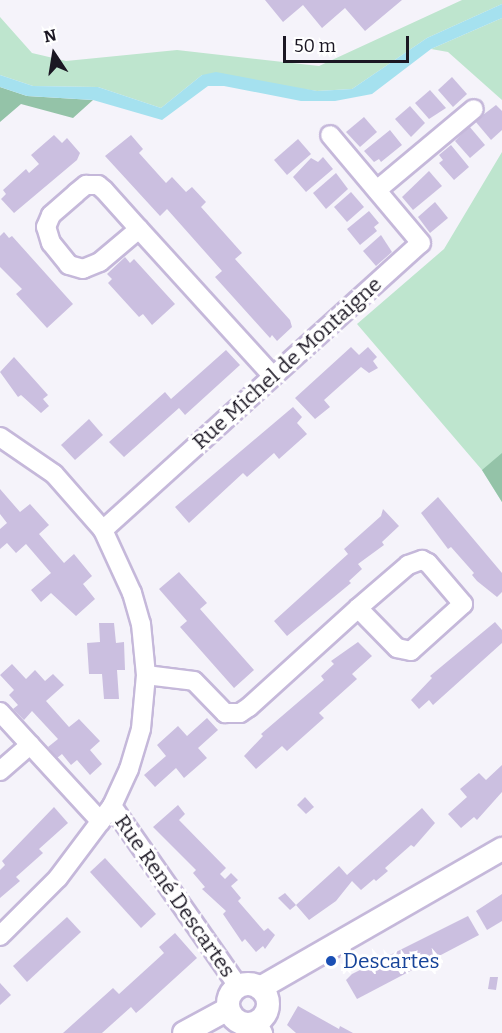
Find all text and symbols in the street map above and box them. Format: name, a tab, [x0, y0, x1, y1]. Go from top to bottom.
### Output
north arrow	[24, 24, 84, 84]
scale bar	[286, 24, 412, 62]
text: N	[42, 25, 58, 46]
text: 50 m	[294, 35, 336, 57]
street label: Rue Michel de Montaigne	[187, 271, 387, 455]
street label: Rue René Descartes	[109, 810, 241, 982]
place label: Descartes	[343, 948, 439, 974]
marker: Descartes	[324, 954, 338, 968]

